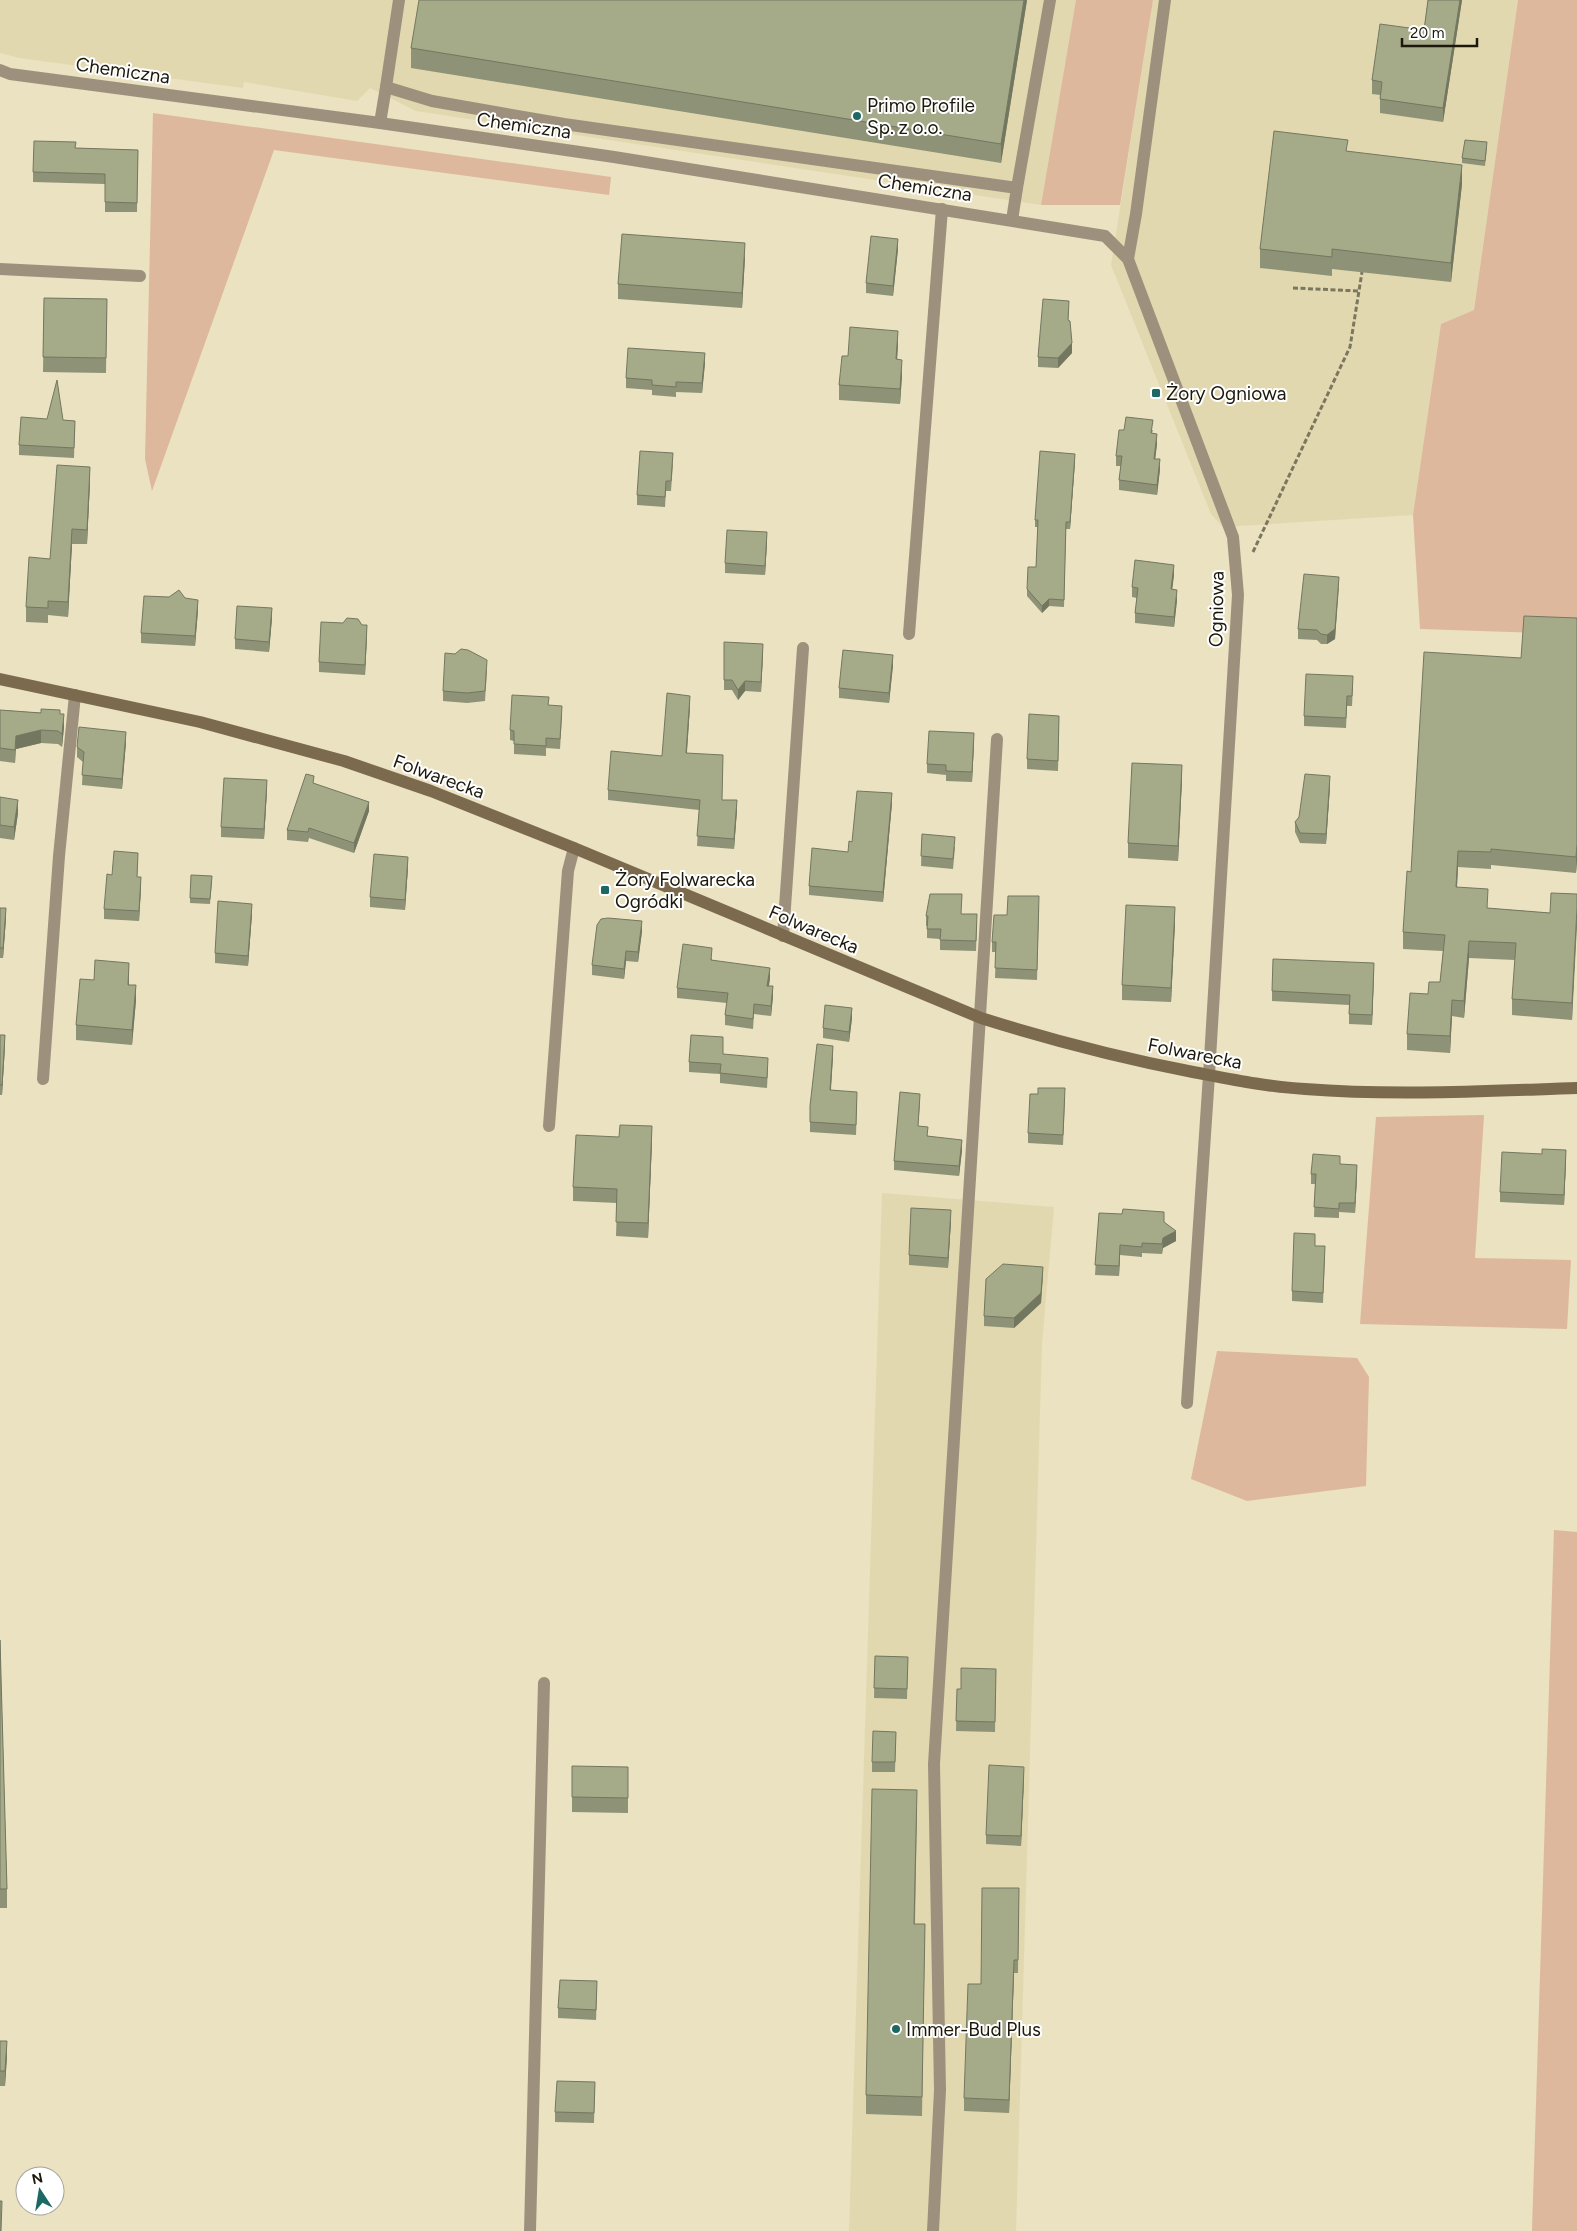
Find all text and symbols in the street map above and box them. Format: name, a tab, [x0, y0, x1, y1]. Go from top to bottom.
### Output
scale bar	[1402, 15, 1477, 47]
text: 20 m	[1410, 24, 1444, 42]
street label: Chemiczna	[74, 52, 172, 89]
place label: Primo Profile Sp. z o.o.	[867, 94, 975, 139]
street label: Chemiczna	[475, 107, 573, 144]
marker: Primo Profile Sp. z o.o.	[851, 110, 863, 122]
street label: Chemiczna	[876, 169, 974, 206]
place label: Żory Ogniowa	[1166, 382, 1286, 405]
marker: Żory Ogniowa	[1150, 387, 1162, 399]
street label: Ogniowa	[1204, 571, 1229, 647]
street label: Folwarecka	[390, 749, 488, 804]
place label: Żory Folwarecka Ogródki	[615, 868, 755, 913]
marker: Żory Folwarecka Ogródki	[599, 884, 611, 896]
street label: Folwarecka	[765, 900, 862, 959]
street label: Folwarecka	[1146, 1033, 1244, 1074]
place label: Immer-Bud Plus	[906, 2018, 1041, 2041]
marker: Immer-Bud Plus	[890, 2023, 902, 2035]
north arrow	[15, 2166, 65, 2216]
text: N	[30, 2169, 44, 2188]

